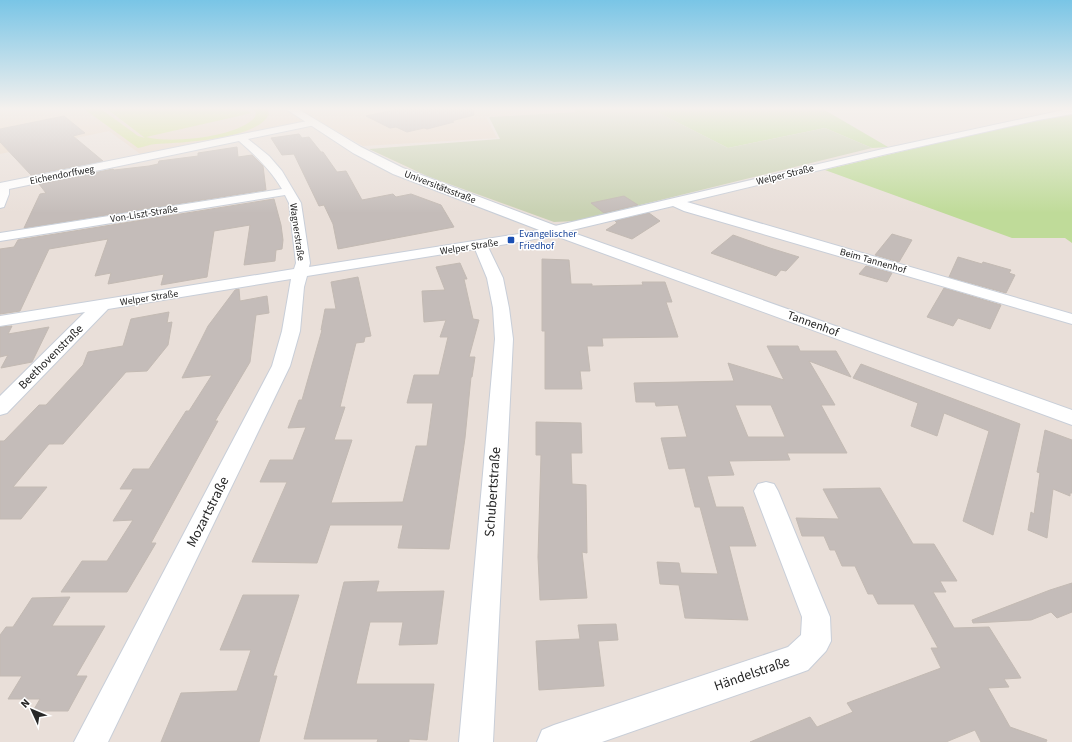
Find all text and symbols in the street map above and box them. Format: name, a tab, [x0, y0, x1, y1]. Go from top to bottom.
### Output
street label: Welper Straße	[755, 161, 815, 189]
street label: Eichendorffweg	[29, 162, 95, 188]
street label: Universitätsstraße	[402, 167, 478, 207]
street label: Von-Liszt-Straße	[109, 202, 179, 226]
street label: Wagnerstraße	[286, 202, 308, 262]
place label: Evangelischer Friedhof	[519, 227, 577, 253]
street label: Welper Straße	[439, 235, 499, 259]
marker: Evangelischer Friedhof	[506, 235, 516, 245]
street label: Beim Tannenhof	[838, 245, 909, 277]
street label: Welper Straße	[119, 286, 179, 310]
street label: Tannenhof	[785, 307, 842, 341]
street label: Beethovenstraße	[15, 321, 87, 393]
street label: Schubertstraße	[480, 446, 506, 538]
street label: Mozartstraße	[182, 473, 234, 551]
street label: Händelstraße	[711, 652, 793, 696]
north arrow	[12, 690, 52, 730]
text: N	[17, 696, 33, 711]

